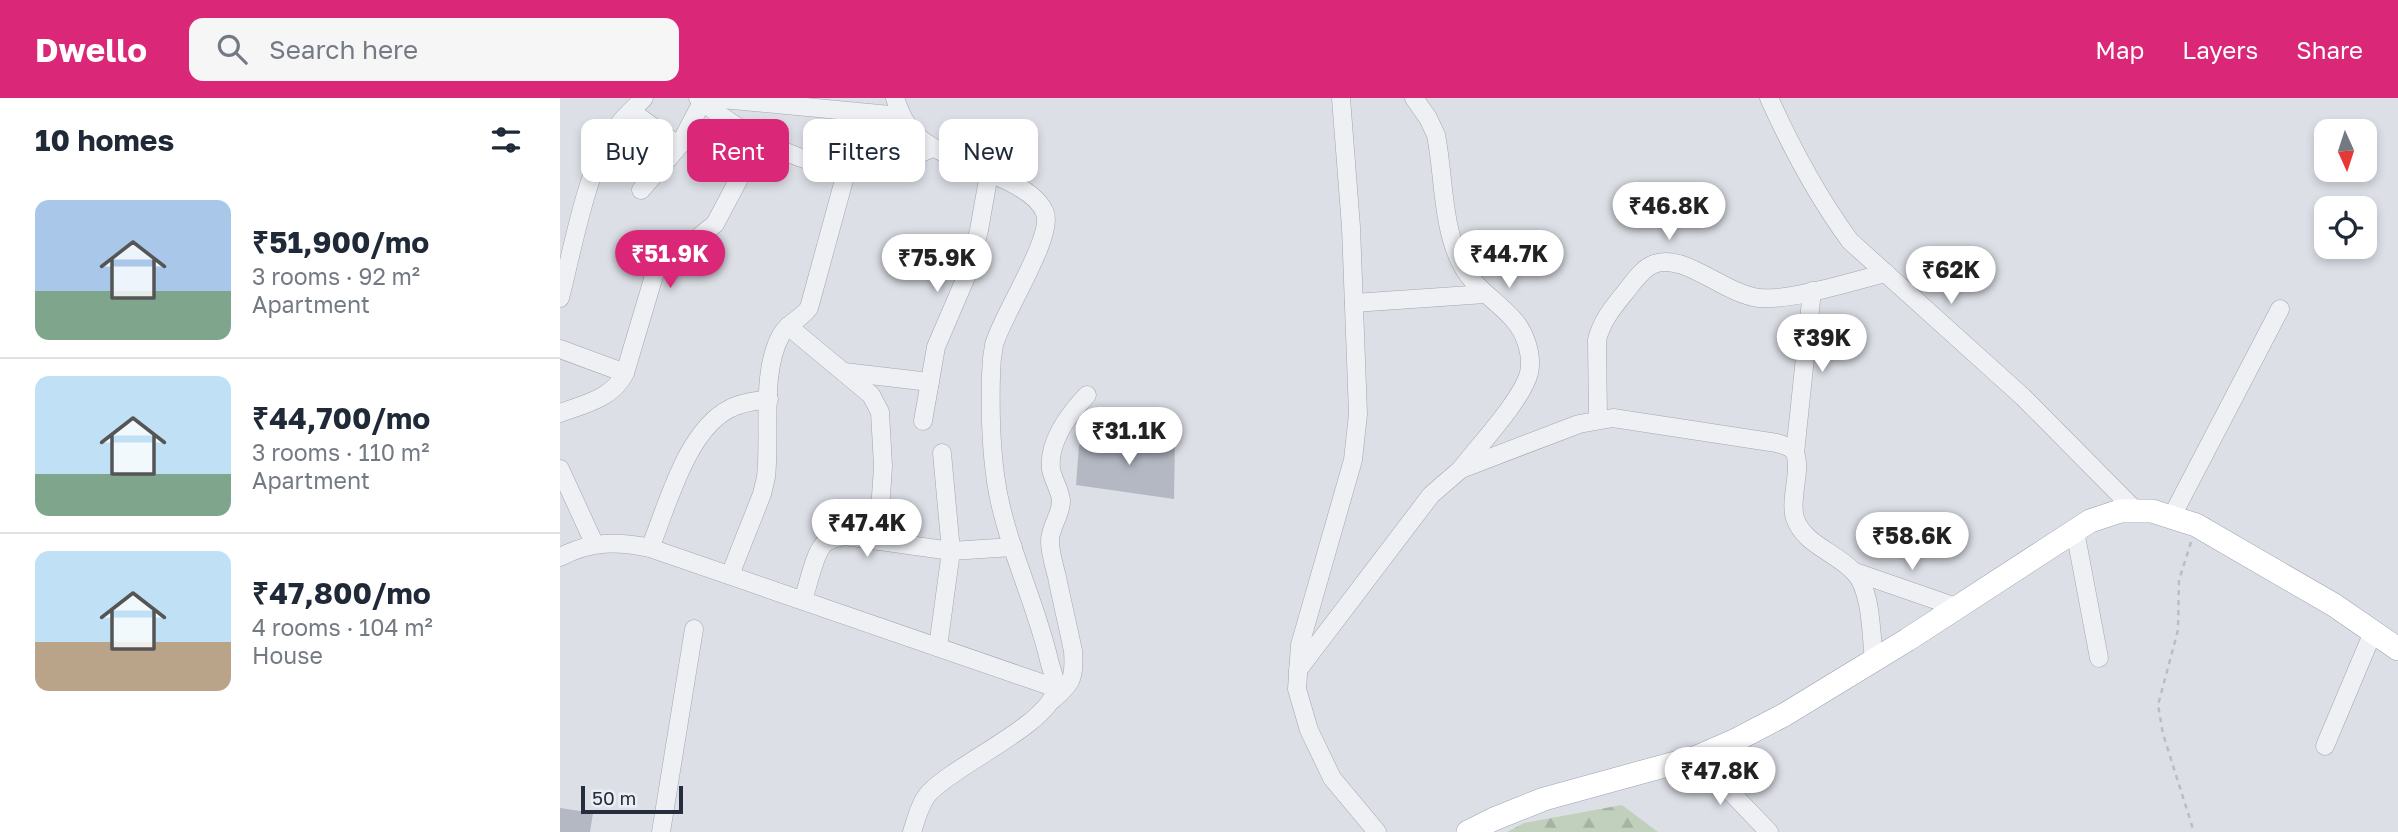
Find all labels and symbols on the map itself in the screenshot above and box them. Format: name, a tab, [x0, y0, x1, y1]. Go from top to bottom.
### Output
north arrow	[2314, 119, 2376, 182]
pin: ₹46.8K	[1612, 183, 1726, 242]
pin: ₹51.9K	[613, 230, 727, 290]
pin: ₹44.7K	[1452, 230, 1566, 290]
pin: ₹75.9K	[880, 234, 994, 294]
pin: ₹62K	[1910, 246, 1992, 306]
pin: ₹39K	[1781, 314, 1863, 374]
pin: ₹31.1K	[1072, 408, 1186, 467]
pin: ₹47.4K	[810, 500, 924, 559]
pin: ₹58.6K	[1855, 512, 1969, 572]
pin: ₹47.8K	[1663, 748, 1777, 807]
scale bar	[581, 783, 682, 815]

